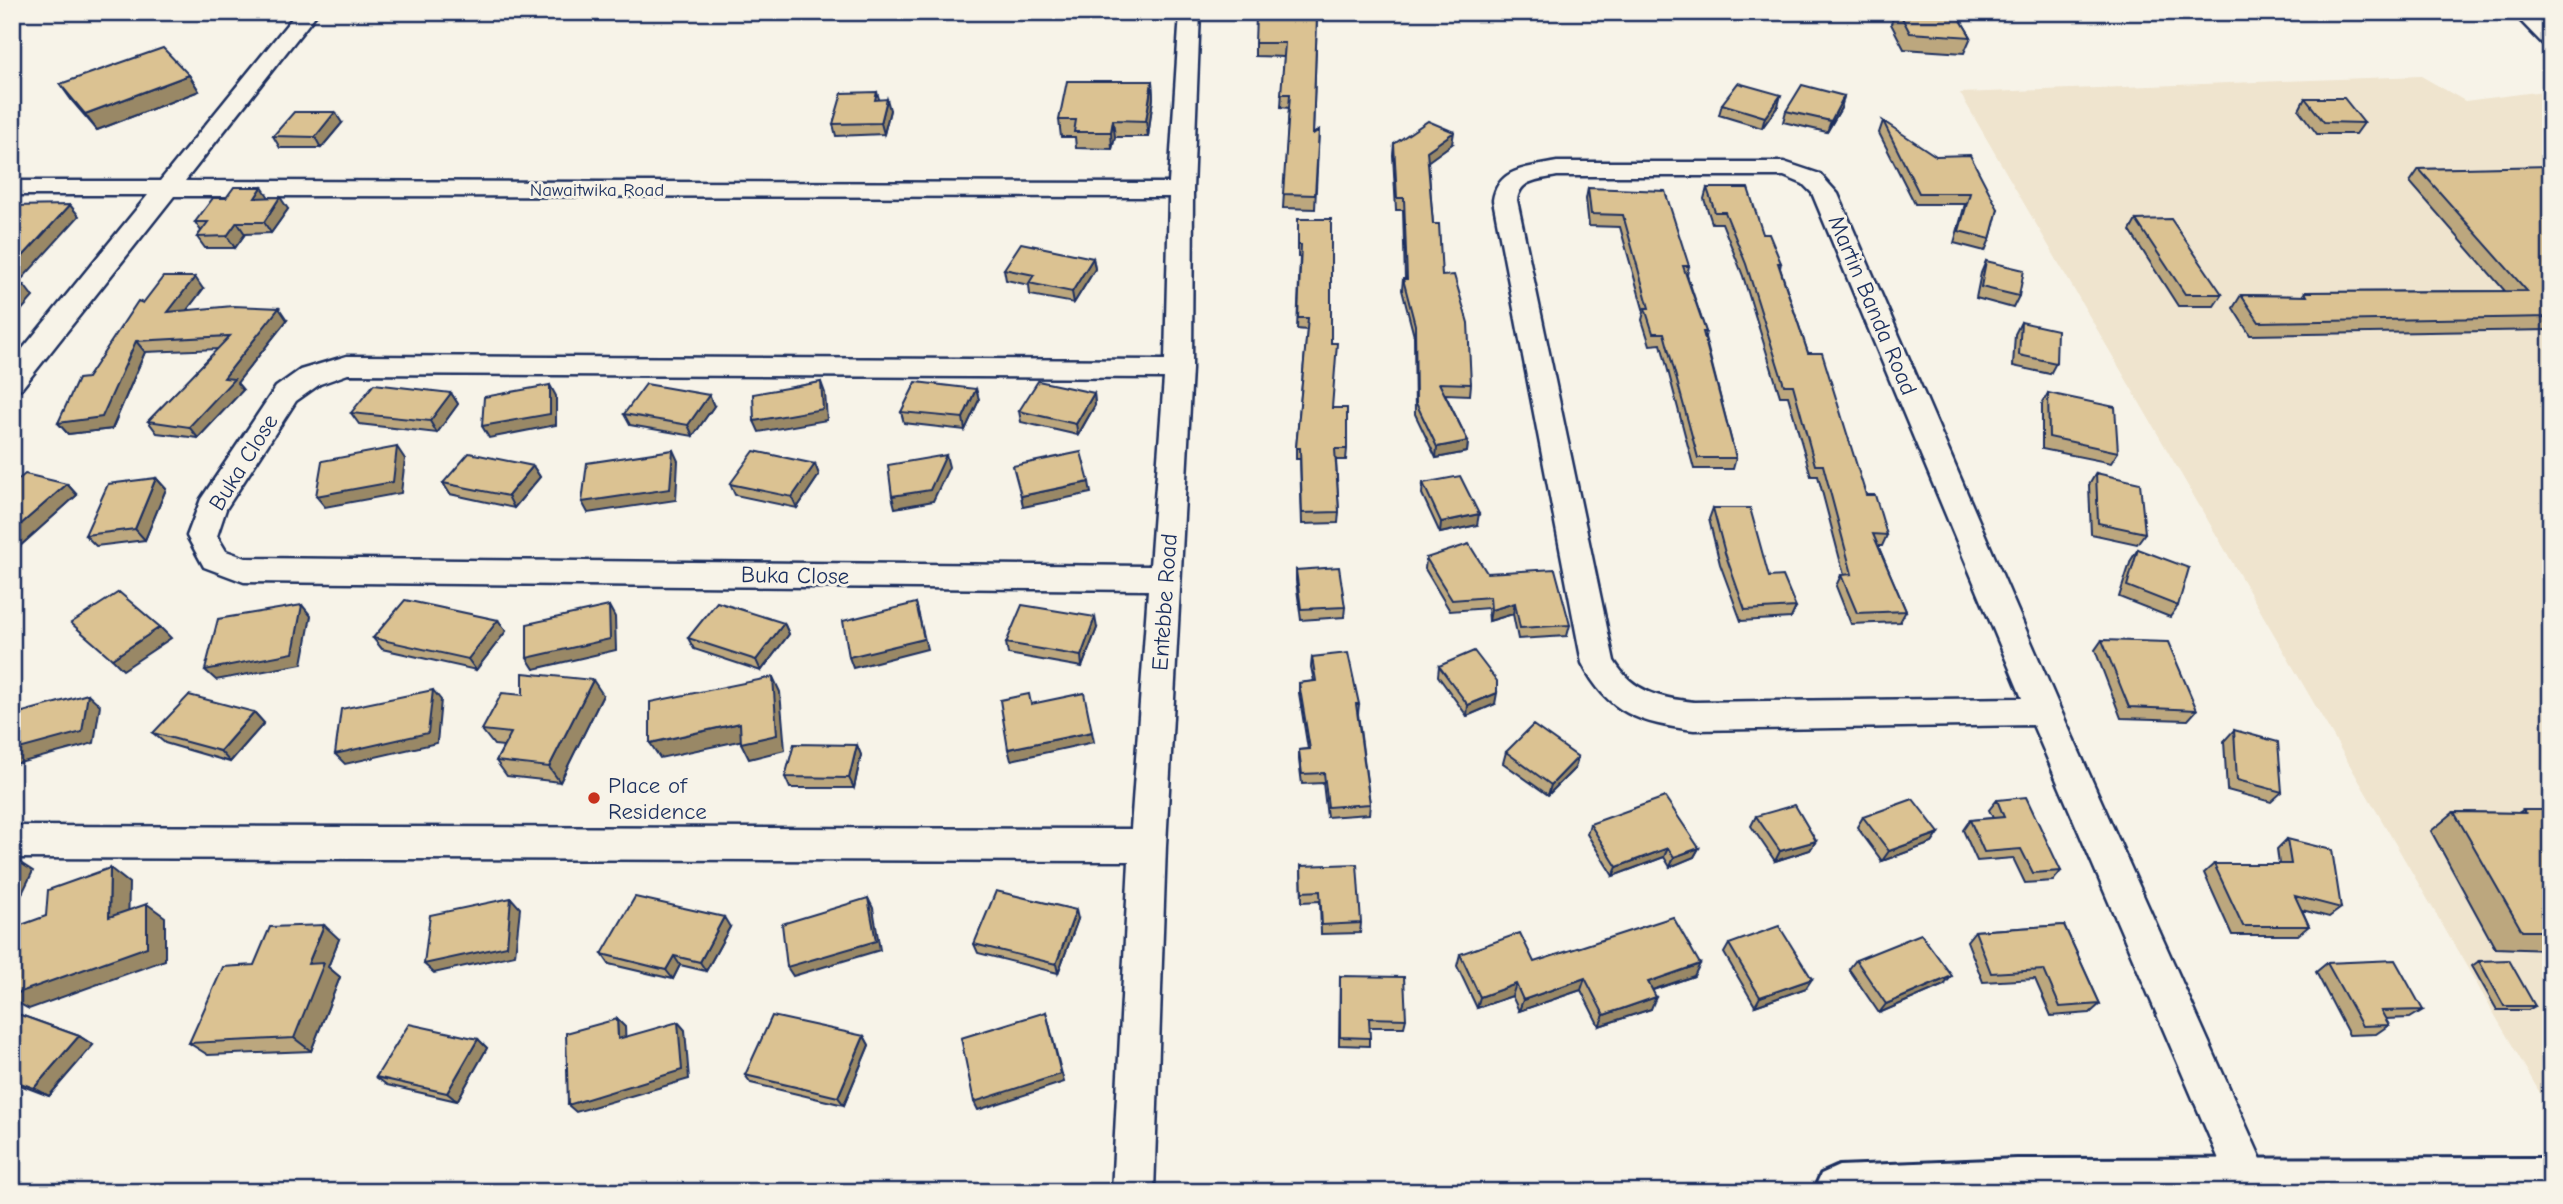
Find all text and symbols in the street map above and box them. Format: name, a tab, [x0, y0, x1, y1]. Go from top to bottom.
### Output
street label: Nawaitwika Road	[530, 179, 664, 201]
street label: Martin Banda Road	[1822, 211, 1923, 399]
street label: Buka Close	[203, 409, 284, 515]
street label: Entebbe Road	[1146, 533, 1183, 672]
street label: Buka Close	[741, 561, 849, 590]
place label: Place of Residence	[608, 772, 707, 825]
marker: Place of Residence	[586, 790, 602, 806]

